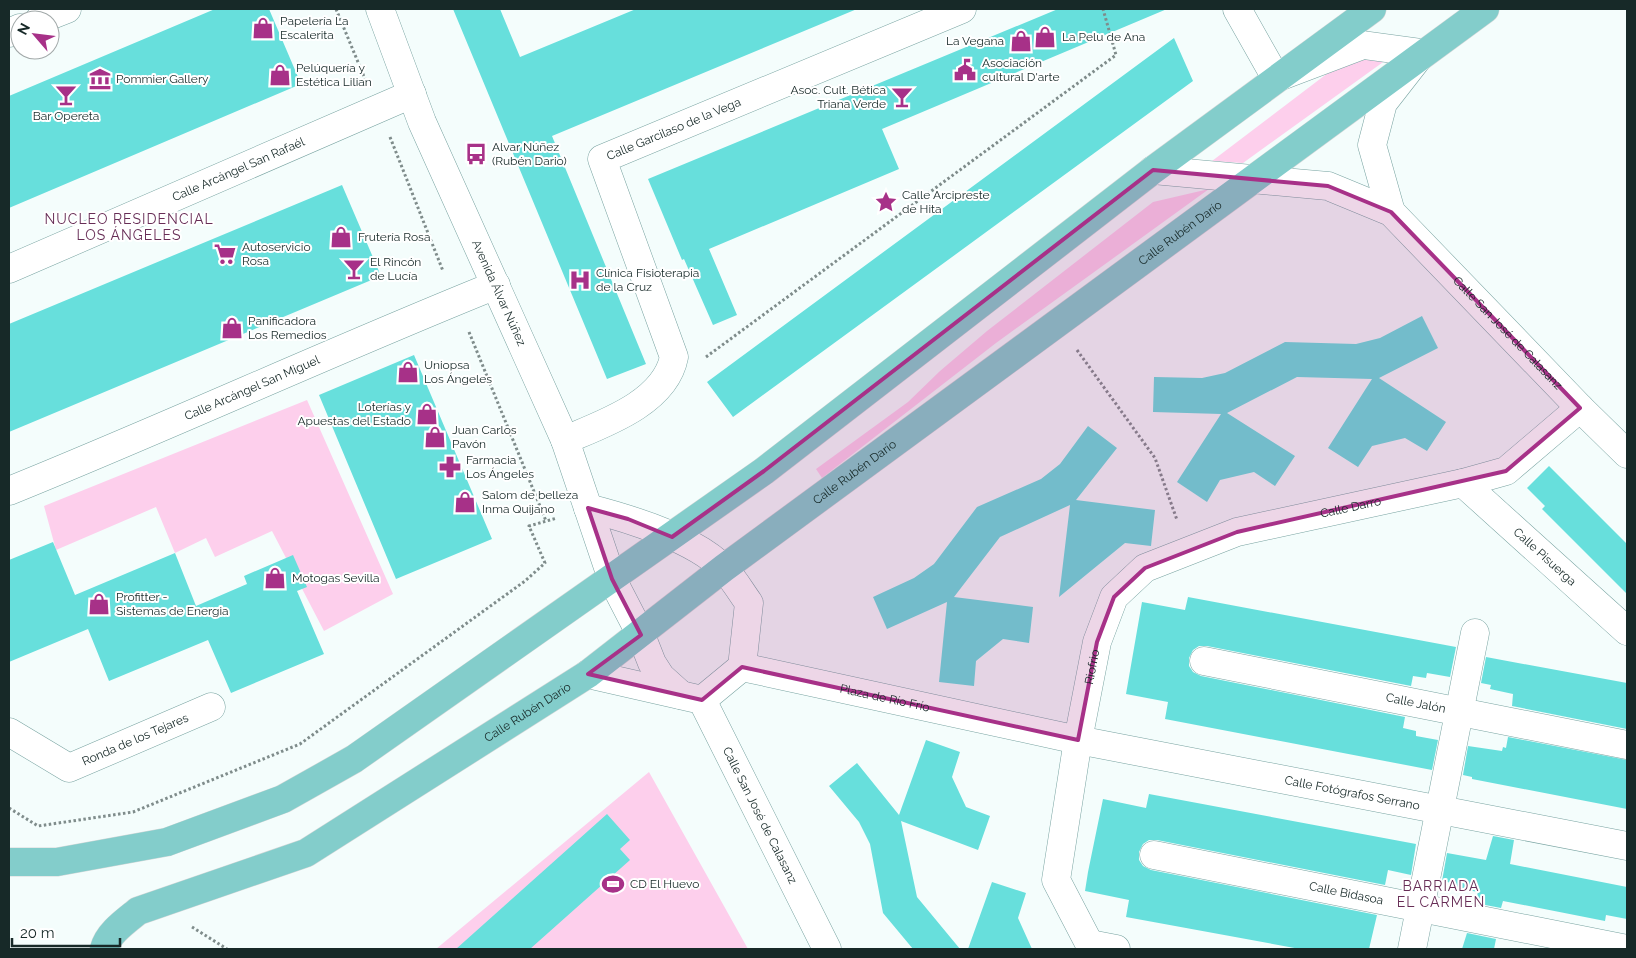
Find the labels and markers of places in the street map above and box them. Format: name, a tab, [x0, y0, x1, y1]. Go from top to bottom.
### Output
place label: Papelería La Escalerita	[280, 14, 349, 42]
shop icon: Papelería La Escalerita	[250, 15, 276, 41]
shop icon: La Pelu de Ana	[1032, 24, 1058, 50]
shop icon: La Vegana	[1008, 28, 1034, 54]
place label: La Pelu de Ana	[1062, 30, 1145, 44]
place label: La Vegana	[946, 34, 1004, 48]
place label: Asociación cultural D'arte	[982, 56, 1059, 84]
public building icon: Asociación cultural D'arte	[952, 57, 978, 83]
place label: Pelúquería y Estética Lilian	[296, 61, 372, 89]
shop icon: Pelúquería y Estética Lilian	[267, 62, 293, 88]
museum icon: Pommier Gallery	[87, 66, 113, 92]
place label: Pommier Gallery	[116, 72, 209, 86]
bar icon: Bar Opereta	[53, 82, 79, 108]
place label: Asoc. Cult. Bética Triana Verde	[790, 83, 886, 111]
bar icon: Asoc. Cult. Bética Triana Verde	[889, 84, 915, 110]
place label: Bar Opereta	[33, 109, 99, 123]
place label: Alvar Núñez (Rubén Dario)	[492, 140, 567, 168]
bus stop icon: Alvar Núñez (Rubén Dario)	[463, 141, 489, 167]
place label: Calle Arcipreste de Hita	[902, 188, 990, 216]
place icon: Calle Arcipreste de Hita	[873, 189, 899, 215]
shop icon: Frutería Rosa	[328, 224, 354, 250]
place label: Frutería Rosa	[358, 230, 430, 244]
place label: Autoservicio Rosa	[242, 240, 311, 268]
supermarket icon: Autoservicio Rosa	[212, 241, 238, 267]
place label: El Rincón de Lucía	[370, 255, 421, 283]
bar icon: El Rincón de Lucía	[341, 256, 367, 282]
place label: Clínica Fisioterapia de la Cruz	[596, 266, 699, 294]
hospital icon: Clínica Fisioterapia de la Cruz	[567, 267, 593, 293]
place label: Panificadora Los Remedios	[248, 314, 327, 342]
shop icon: Panificadora Los Remedios	[219, 315, 245, 341]
place label: Uniopsa Los Ángeles	[424, 358, 492, 386]
shop icon: Uniopsa Los Ángeles	[395, 359, 421, 385]
place label: Loterías y Apuestas del Estado	[297, 400, 411, 428]
shop icon: Loterías y Apuestas del Estado	[414, 401, 440, 427]
place label: Juan Carlos Pavón	[452, 423, 517, 451]
shop icon: Juan Carlos Pavón	[422, 424, 448, 450]
place label: Farmacia Los Ángeles	[466, 453, 534, 481]
pharmacy icon: Farmacia Los Ángeles	[437, 454, 463, 480]
place label: Salom de belleza Inma Quijano	[482, 488, 578, 516]
shop icon: Salom de belleza Inma Quijano	[452, 489, 478, 515]
shop icon: Motogas Sevilla	[262, 565, 288, 591]
place label: Motogas Sevilla	[292, 571, 380, 585]
place label: Profitter - Sistemas de Energia	[116, 590, 229, 618]
shop icon: Profitter - Sistemas de Energia	[86, 591, 112, 617]
sports icon: CD El Huevo	[600, 871, 626, 897]
place label: CD El Huevo	[630, 877, 699, 891]

